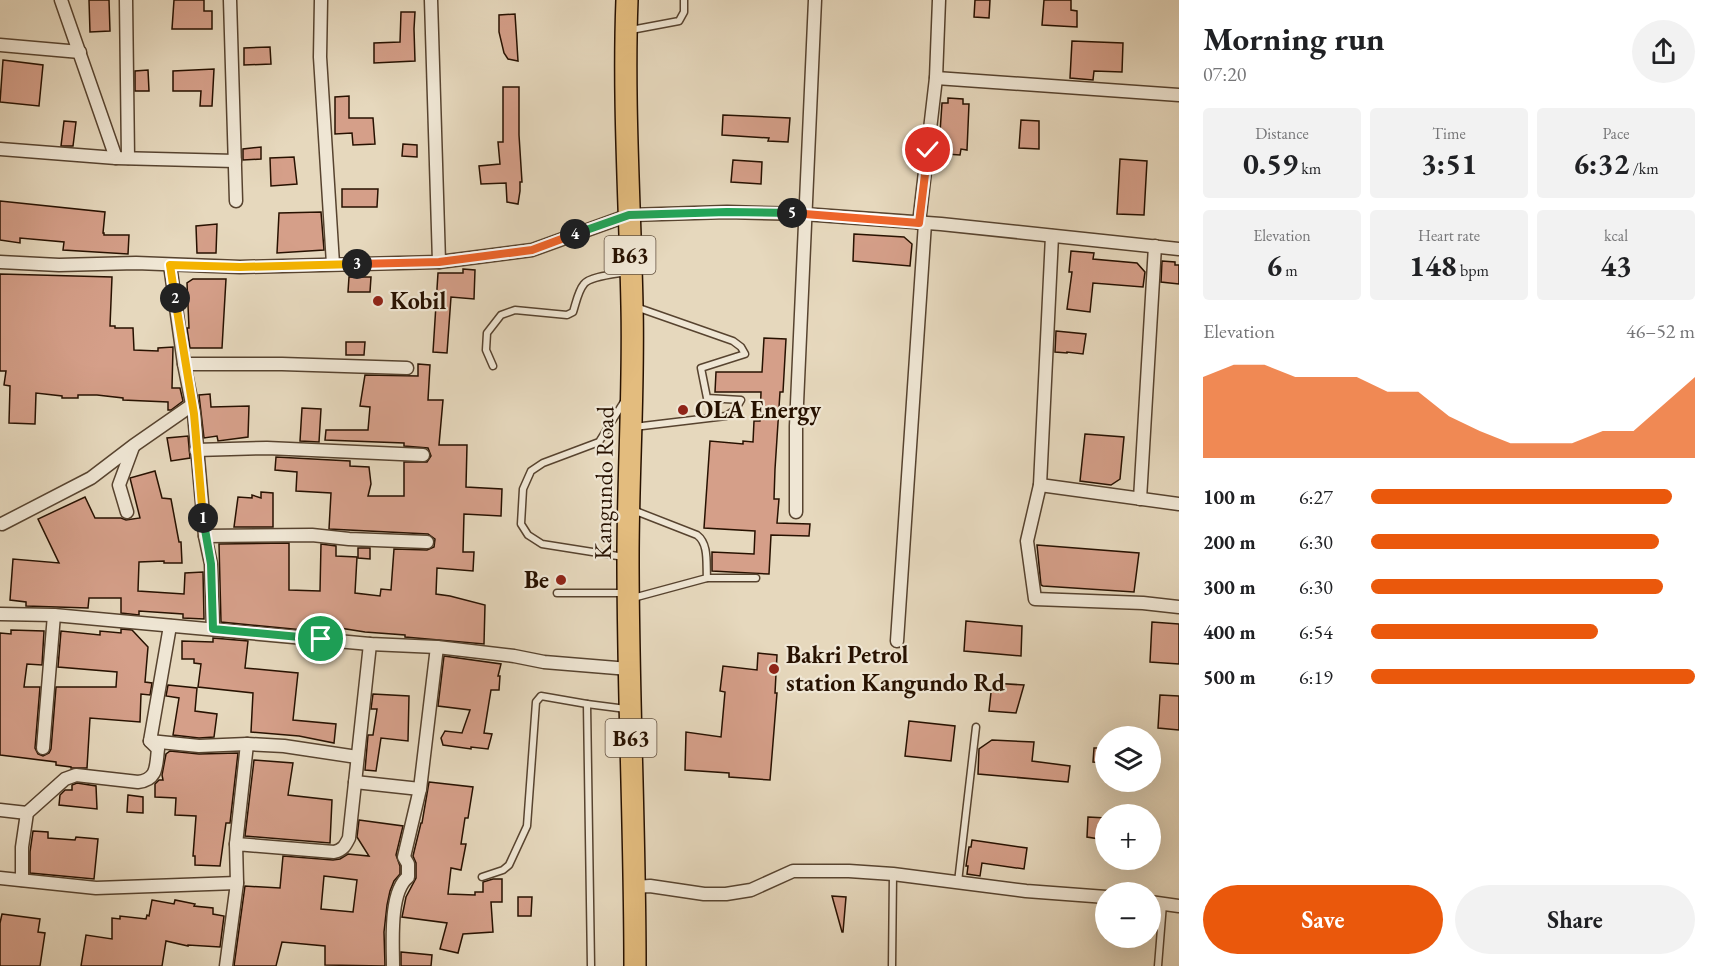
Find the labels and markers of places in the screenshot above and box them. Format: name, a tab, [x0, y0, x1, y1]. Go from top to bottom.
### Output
pin	[902, 124, 953, 175]
pin: 5	[777, 198, 807, 228]
pin: 4	[560, 219, 590, 249]
pin: 3	[342, 249, 372, 279]
pin: 2	[160, 283, 190, 313]
place label: Kobil	[390, 285, 446, 316]
marker: Kobil	[371, 294, 385, 308]
place label: OLA Energy	[695, 394, 822, 426]
marker: OLA Energy	[676, 403, 690, 417]
pin: 1	[188, 503, 218, 533]
place label: Be	[524, 564, 549, 595]
marker: Be	[554, 573, 568, 587]
pin	[295, 613, 346, 664]
place label: Bakri Petrol station Kangundo Rd	[786, 639, 1006, 699]
marker: Bakri Petrol station Kangundo Rd	[767, 662, 781, 676]

